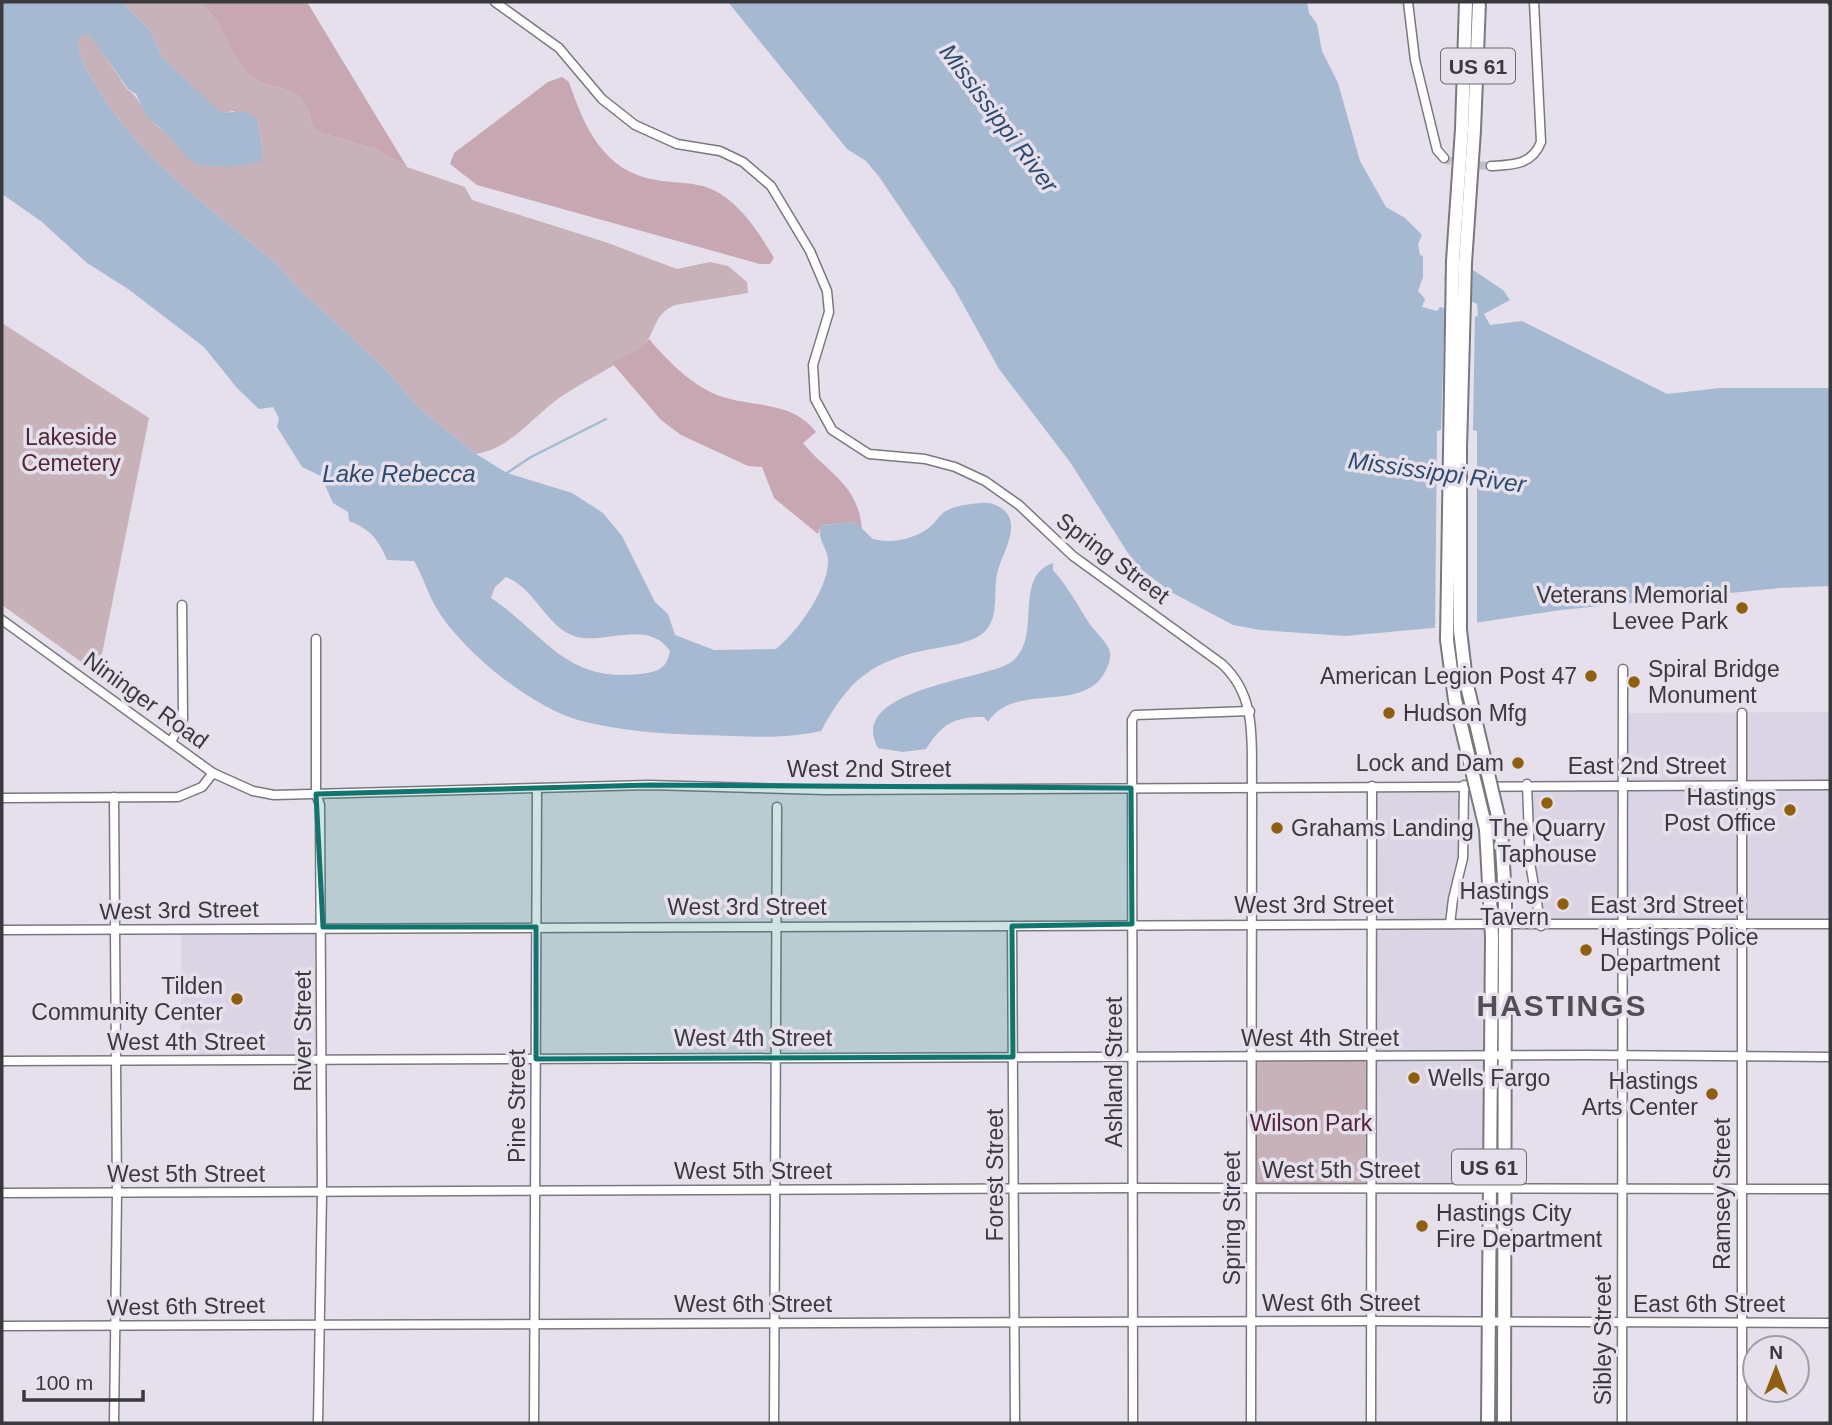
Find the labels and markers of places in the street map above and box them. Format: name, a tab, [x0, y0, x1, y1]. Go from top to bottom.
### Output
place label: Veterans Memorial Levee Park	[1536, 582, 1728, 634]
marker: Veterans Memorial Levee Park	[1734, 600, 1750, 616]
place label: Spiral Bridge Monument	[1648, 656, 1780, 708]
place label: American Legion Post 47	[1320, 663, 1577, 689]
marker: American Legion Post 47	[1583, 668, 1599, 684]
marker: Spiral Bridge Monument	[1626, 674, 1642, 690]
place label: Hudson Mfg	[1403, 700, 1527, 726]
marker: Hudson Mfg	[1381, 705, 1397, 721]
place label: Lock and Dam	[1356, 750, 1504, 776]
marker: Lock and Dam	[1510, 755, 1526, 771]
place label: Hastings Post Office	[1664, 784, 1776, 836]
marker: The Quarry Taphouse	[1539, 795, 1555, 811]
marker: Hastings Post Office	[1782, 802, 1798, 818]
place label: Grahams Landing	[1291, 815, 1474, 841]
place label: The Quarry Taphouse	[1489, 815, 1606, 867]
marker: Grahams Landing	[1269, 820, 1285, 836]
place label: Hastings Tavern	[1460, 878, 1549, 930]
marker: Hastings Tavern	[1555, 896, 1571, 912]
place label: Hastings Police Department	[1600, 924, 1759, 976]
marker: Hastings Police Department	[1578, 942, 1594, 958]
place label: Tilden Community Center	[31, 973, 223, 1025]
marker: Tilden Community Center	[229, 991, 245, 1007]
place label: Wells Fargo	[1428, 1065, 1550, 1091]
place label: Hastings Arts Center	[1582, 1068, 1698, 1120]
marker: Wells Fargo	[1406, 1070, 1422, 1086]
marker: Hastings Arts Center	[1704, 1086, 1720, 1102]
place label: Hastings City Fire Department	[1436, 1200, 1603, 1252]
marker: Hastings City Fire Department	[1414, 1218, 1430, 1234]

